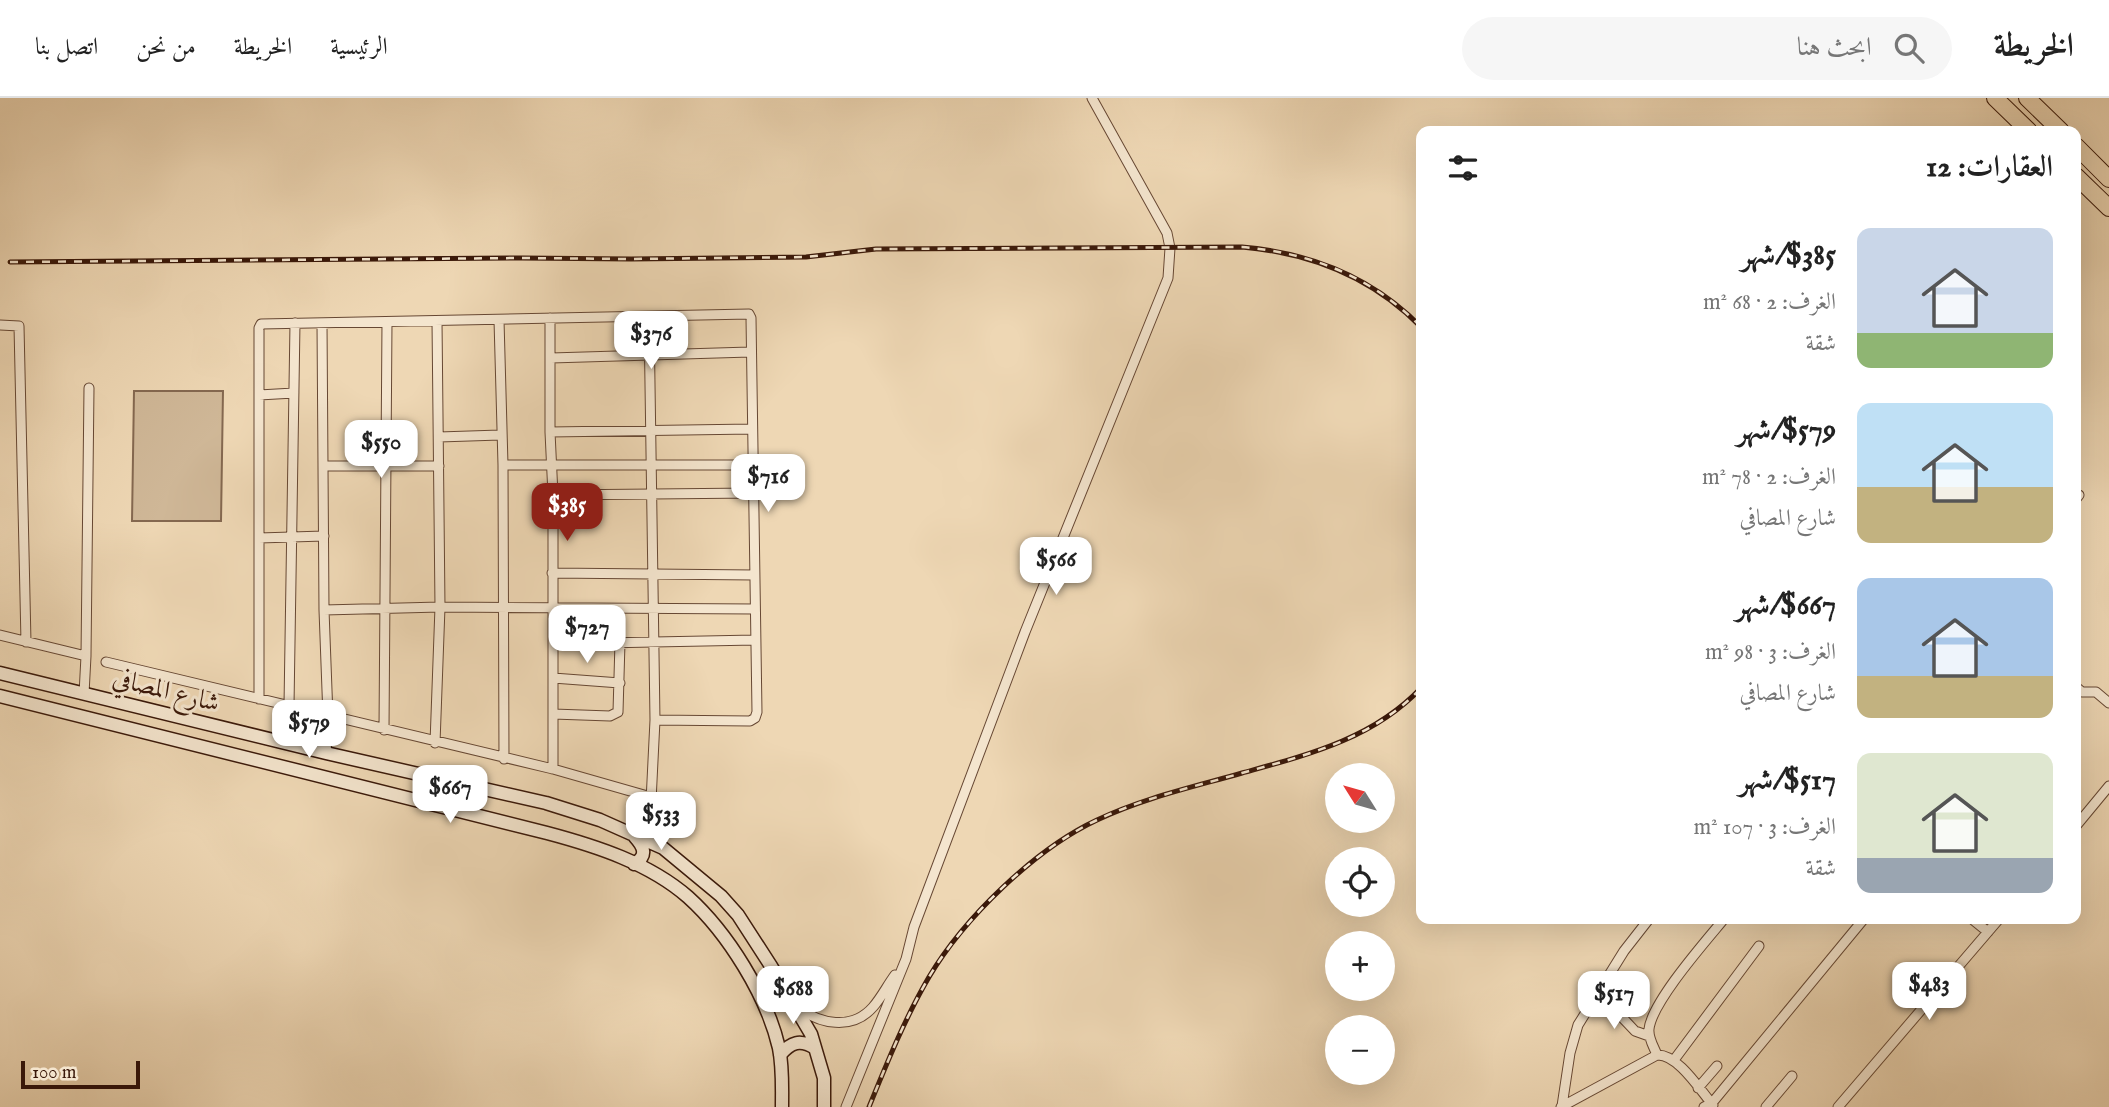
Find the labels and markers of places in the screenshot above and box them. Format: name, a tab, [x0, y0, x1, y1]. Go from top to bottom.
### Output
pin: $376	[610, 312, 692, 371]
pin: $550	[340, 420, 422, 480]
pin: $716	[727, 454, 809, 514]
pin: $385	[526, 484, 608, 543]
pin: $566	[1015, 538, 1097, 597]
pin: $727	[546, 606, 628, 665]
pin: $579	[268, 700, 350, 760]
pin: $667	[409, 766, 491, 825]
pin: $533	[620, 792, 702, 852]
pin: $483	[1888, 962, 1970, 1022]
pin: $688	[752, 967, 834, 1026]
pin: $517	[1573, 972, 1655, 1031]

